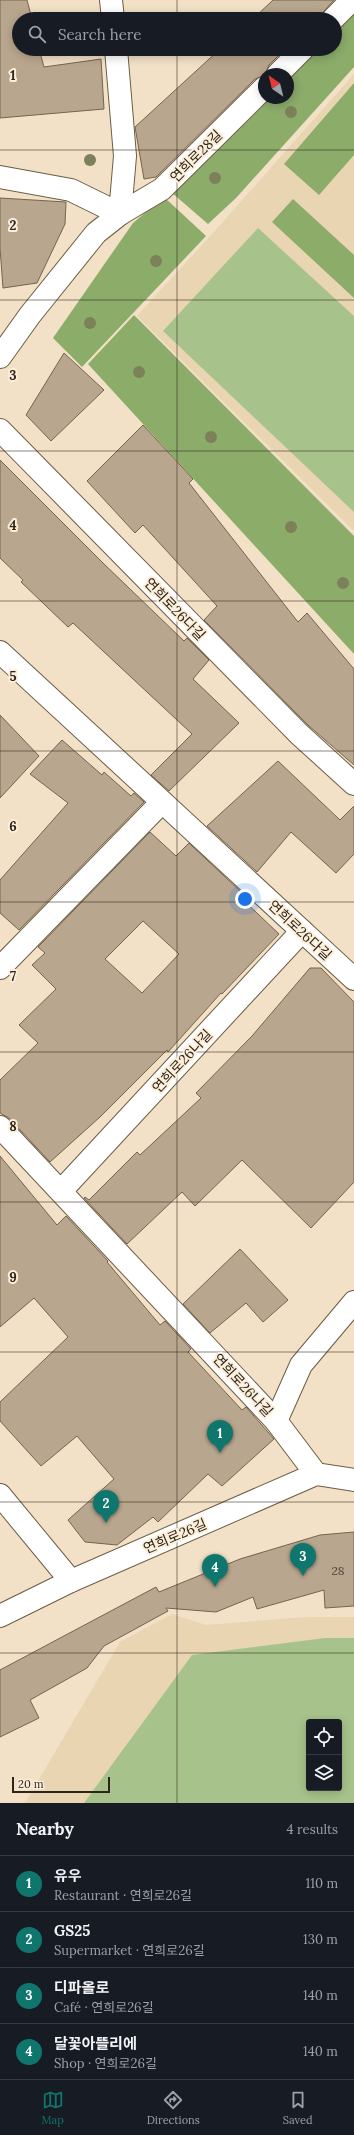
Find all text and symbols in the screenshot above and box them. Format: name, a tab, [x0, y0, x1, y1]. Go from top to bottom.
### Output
search box	[12, 12, 342, 56]
icon: search	[26, 23, 48, 45]
text: Search here	[58, 25, 141, 44]
text: 1	[10, 67, 16, 84]
north arrow	[258, 68, 294, 104]
street label: 연희로28길	[166, 126, 226, 186]
text: 2	[10, 217, 17, 234]
text: 3	[9, 367, 17, 384]
text: 4	[9, 517, 17, 534]
street label: 연희로26다길	[141, 574, 209, 644]
text: 5	[9, 668, 17, 685]
text: 6	[9, 818, 17, 835]
your location	[235, 889, 255, 909]
street label: 연희로26다길	[265, 896, 335, 964]
text: 7	[10, 968, 16, 985]
street label: 연희로26나길	[148, 1026, 216, 1096]
text: 8	[9, 1118, 17, 1135]
text: 9	[9, 1269, 17, 1286]
street label: 연희로26나길	[209, 1350, 277, 1420]
pin: 1	[207, 1420, 233, 1453]
pin: 2	[93, 1490, 119, 1523]
street label: 연희로26길	[141, 1515, 209, 1557]
pin: 3	[290, 1543, 316, 1576]
pin: 4	[202, 1554, 228, 1587]
house number: 28	[331, 1563, 345, 1578]
map controls	[306, 1719, 342, 1791]
button: locate	[306, 1719, 342, 1755]
button: layers	[306, 1755, 342, 1791]
scale bar	[12, 1775, 110, 1794]
text: 20 m	[18, 1777, 43, 1791]
text: Nearby	[16, 1818, 74, 1840]
text: 4 results	[287, 1821, 338, 1838]
text: 유우	[54, 1866, 82, 1885]
text: 1	[26, 1875, 32, 1892]
text: 110 m	[305, 1875, 338, 1892]
text: Restaurant · 연희로26길	[54, 1887, 192, 1904]
text: GS25	[54, 1921, 90, 1940]
text: 2	[26, 1931, 32, 1948]
text: 130 m	[303, 1931, 338, 1948]
text: Supermarket · 연희로26길	[54, 1942, 205, 1959]
text: 디파올로	[54, 1978, 109, 1997]
text: 3	[25, 1987, 33, 2004]
text: 140 m	[303, 1987, 338, 2004]
text: Café · 연희로26길	[54, 1999, 154, 2016]
text: 달꽃아뜰리에	[54, 2034, 137, 2053]
text: 4	[25, 2043, 33, 2060]
text: 140 m	[303, 2043, 338, 2060]
text: Shop · 연희로26길	[54, 2055, 157, 2072]
tab: Map	[41, 2089, 64, 2127]
tab: Directions	[147, 2089, 200, 2127]
tab: Saved	[283, 2089, 313, 2127]

